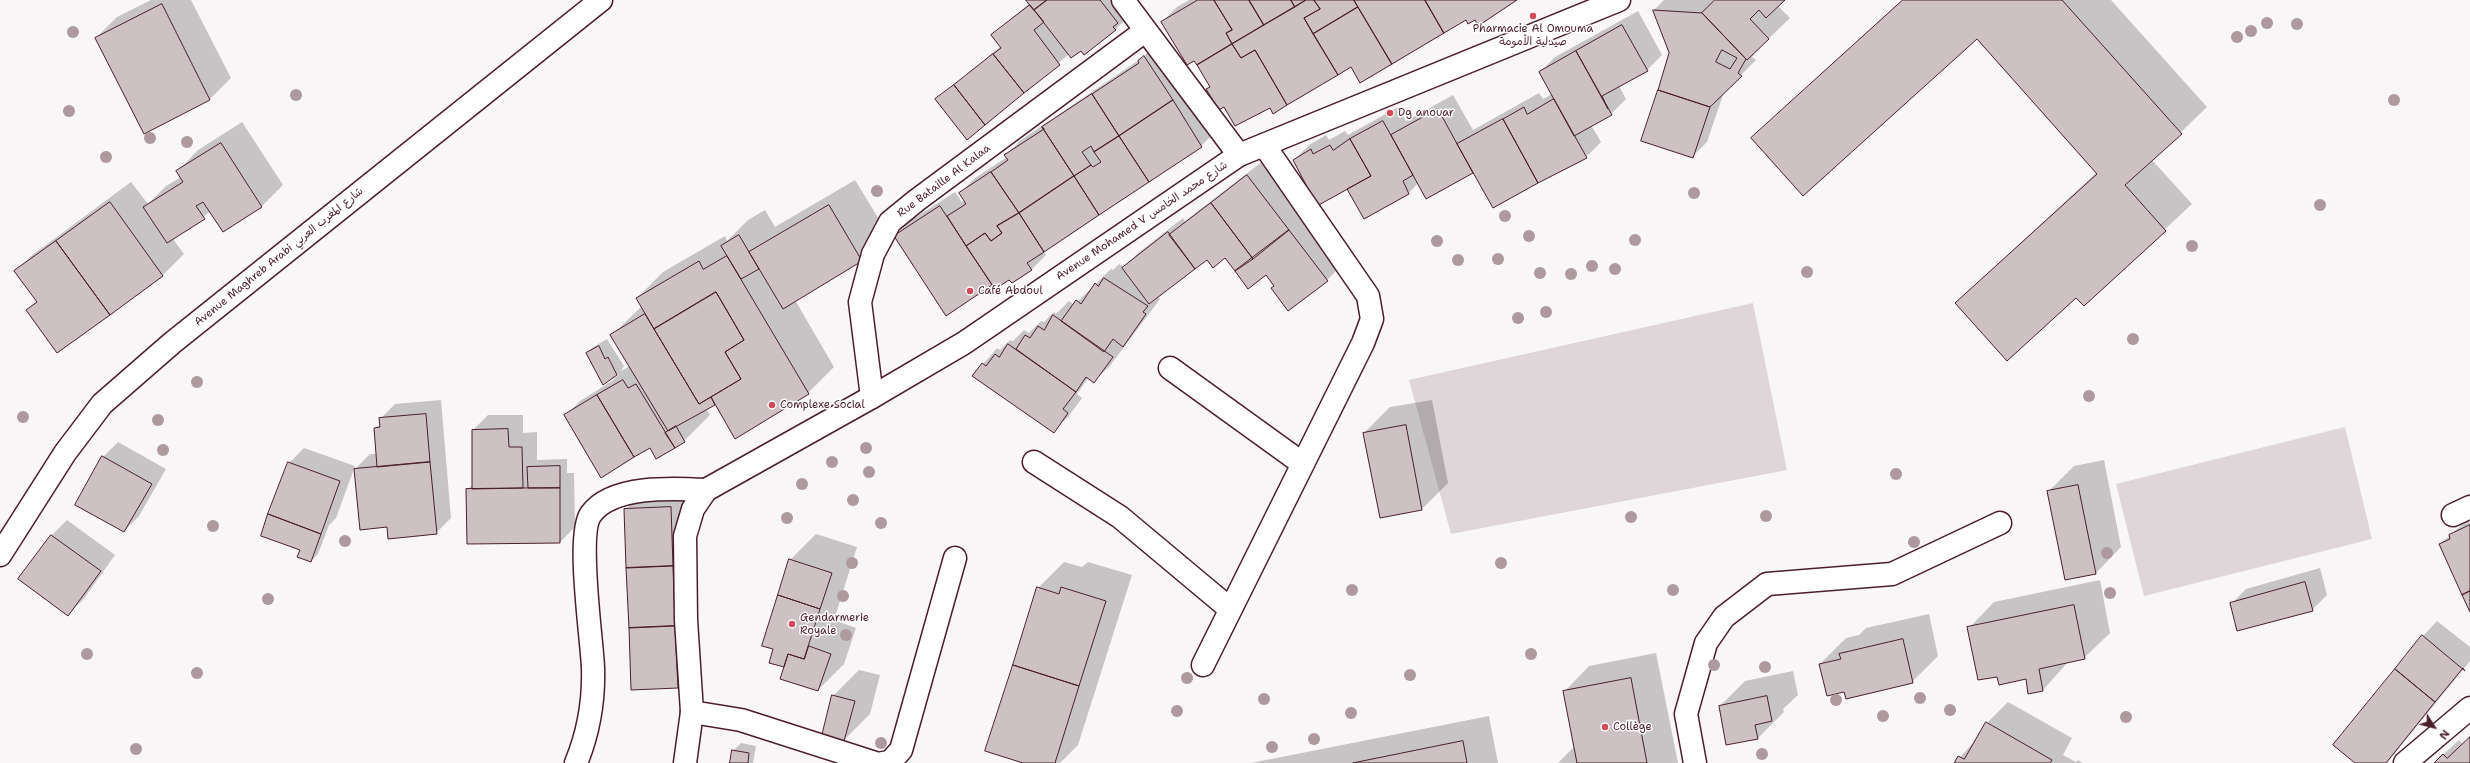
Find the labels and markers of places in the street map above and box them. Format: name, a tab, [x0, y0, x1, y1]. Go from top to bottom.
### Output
marker: Pharmacie Al Omouma صيدلية الأمومة	[1528, 11, 1538, 21]
place label: Pharmacie Al Omouma صيدلية الأمومة	[1473, 22, 1593, 48]
place label: Dg anouar	[1398, 106, 1454, 120]
marker: Dg anouar	[1385, 108, 1395, 118]
place label: Café Abdoul	[978, 284, 1043, 298]
marker: Café Abdoul	[965, 286, 975, 296]
place label: Complexe Social	[780, 398, 865, 412]
marker: Complexe Social	[767, 400, 777, 410]
place label: Gendarmerie Royale	[800, 611, 869, 637]
marker: Gendarmerie Royale	[787, 619, 797, 629]
place label: Collège	[1613, 720, 1652, 734]
marker: Collège	[1600, 722, 1610, 732]

